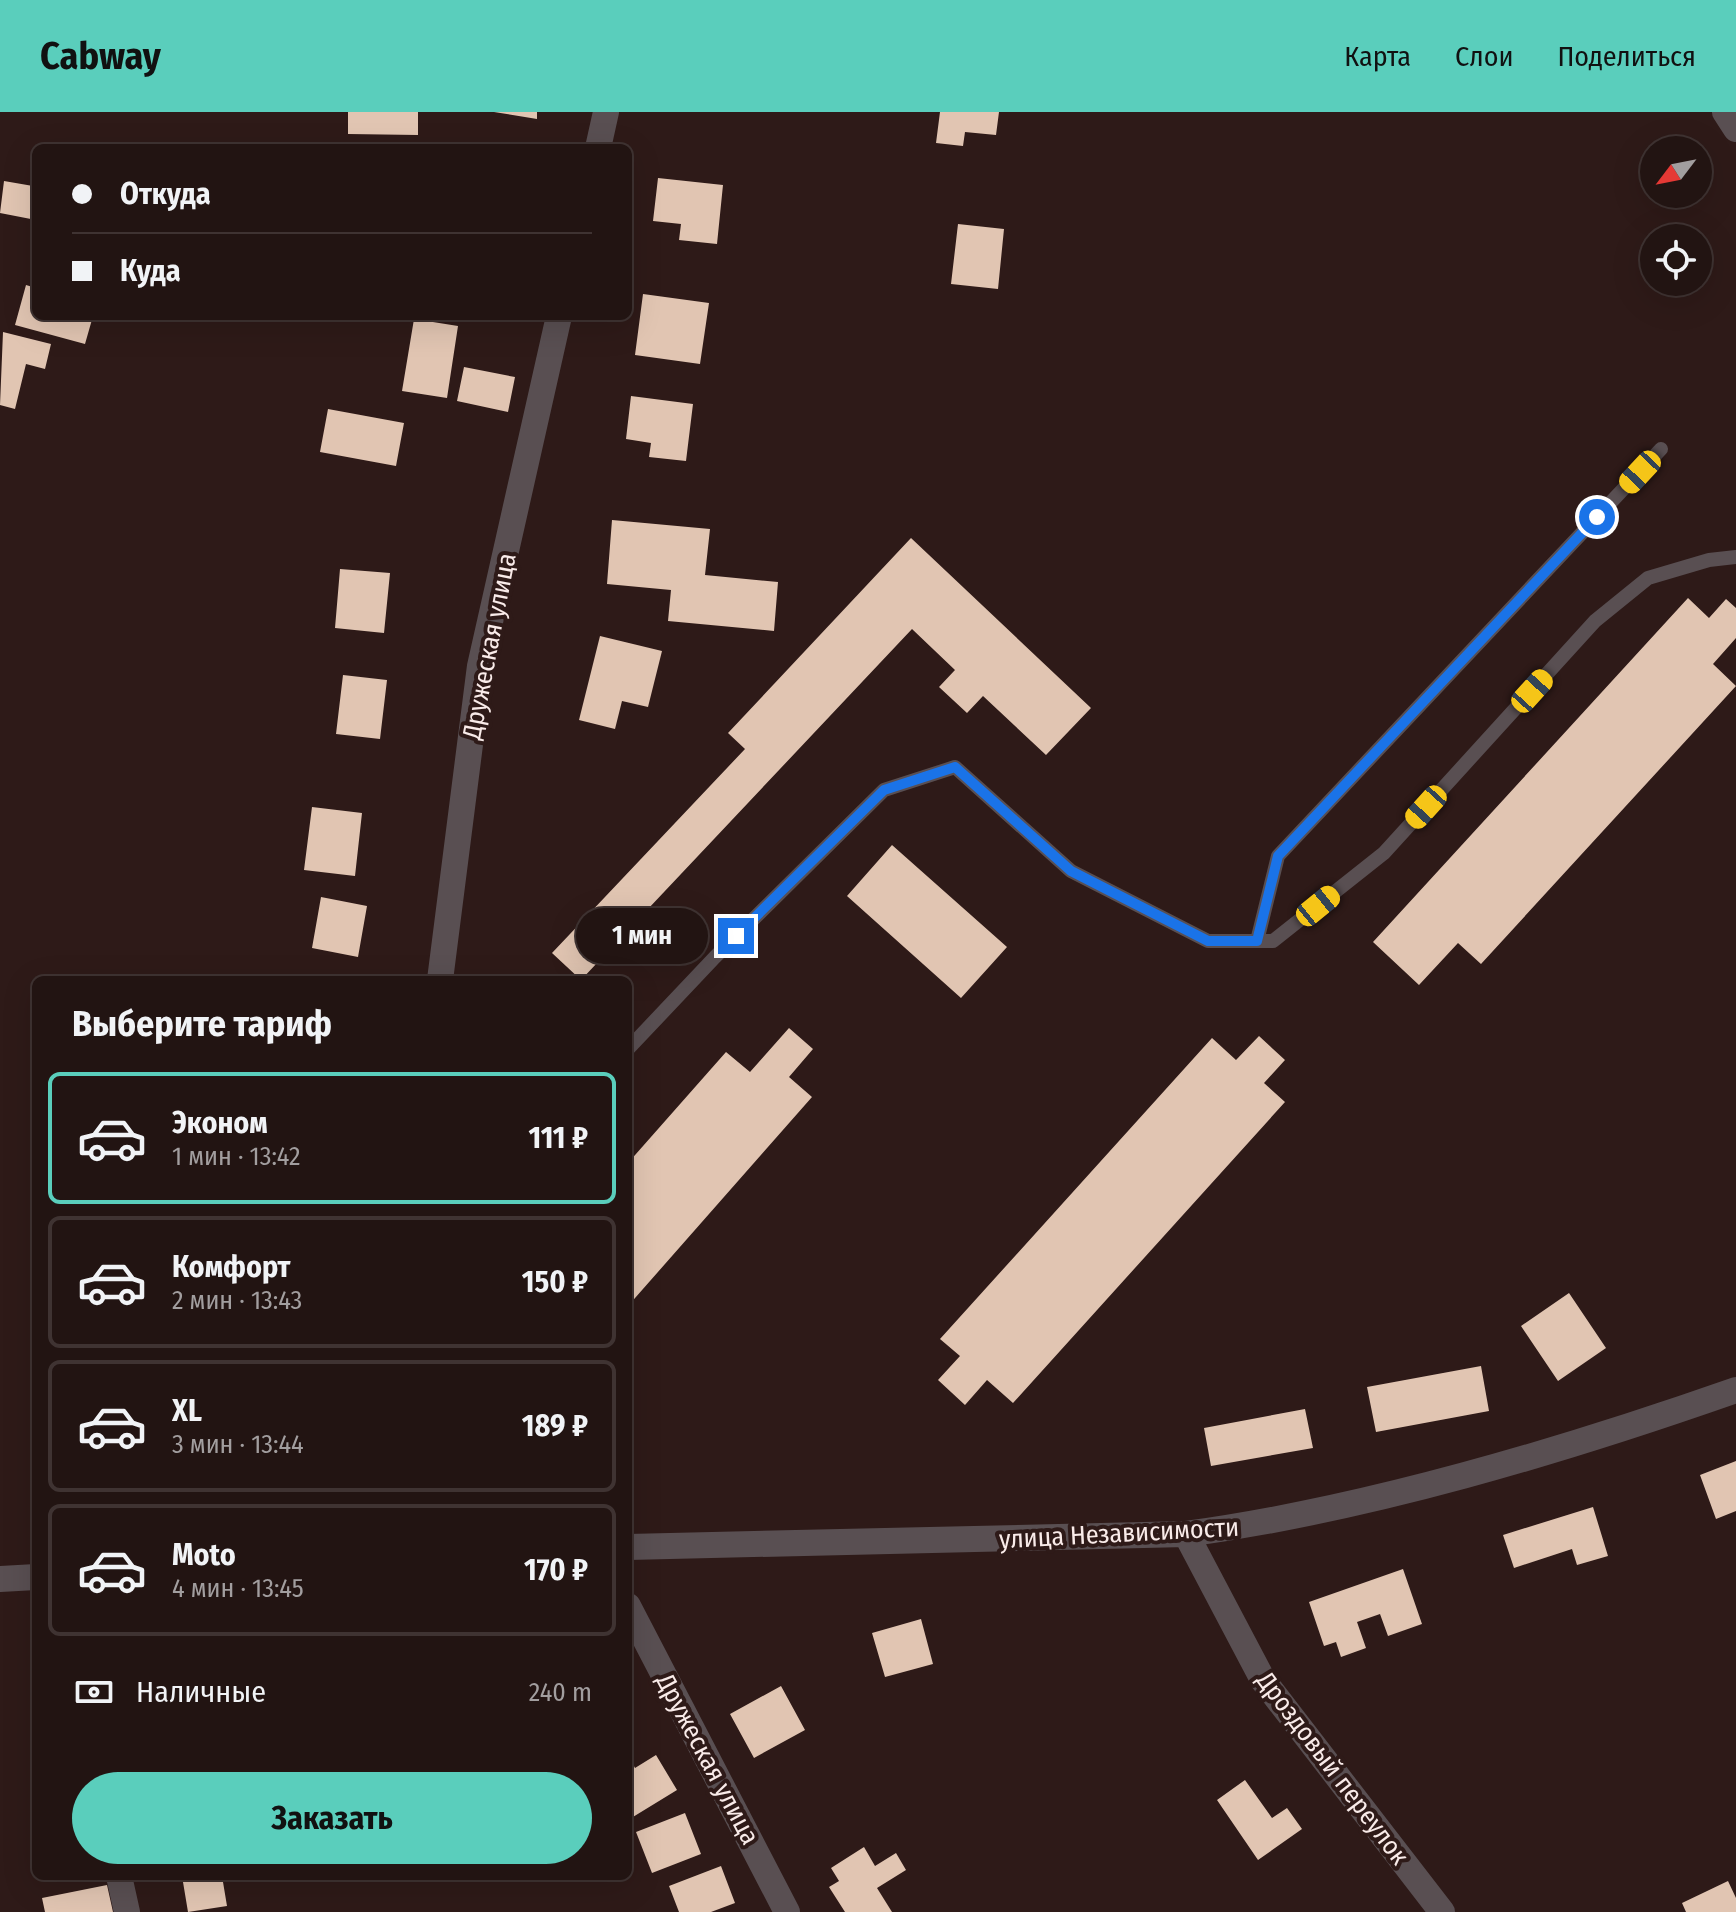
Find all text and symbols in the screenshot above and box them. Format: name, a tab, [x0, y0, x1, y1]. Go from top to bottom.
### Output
text: Cabway	[40, 33, 161, 79]
text: Карта	[1344, 40, 1411, 73]
text: Слои	[1455, 40, 1513, 73]
text: Поделиться	[1557, 40, 1696, 73]
north arrow	[1640, 136, 1712, 208]
map controls	[1640, 136, 1712, 296]
text: Откуда	[120, 176, 211, 212]
button: locate	[1640, 224, 1712, 296]
text: Куда	[120, 253, 181, 289]
car	[1615, 446, 1665, 498]
route start	[1579, 499, 1615, 535]
street label: Дружеская улица	[456, 550, 523, 743]
car	[1507, 665, 1557, 717]
car	[1401, 781, 1451, 833]
car	[1292, 882, 1344, 930]
callout: 1 мин	[576, 908, 708, 964]
route end	[718, 918, 754, 954]
text: 1 мин	[612, 920, 672, 951]
text: Выберите тариф	[72, 1002, 332, 1046]
icon: car	[76, 1102, 148, 1174]
text: Эконом	[172, 1105, 268, 1141]
text: 111 ₽	[529, 1120, 588, 1156]
text: 1 мин · 13:42	[172, 1141, 301, 1172]
icon: car	[76, 1246, 148, 1318]
text: Комфорт	[172, 1249, 290, 1285]
text: 150 ₽	[522, 1264, 588, 1300]
text: 2 мин · 13:43	[172, 1285, 302, 1316]
icon: car	[76, 1390, 148, 1462]
text: XL	[172, 1393, 202, 1429]
text: 189 ₽	[522, 1408, 588, 1444]
text: 3 мин · 13:44	[172, 1429, 304, 1460]
street label: улица Независимости	[998, 1512, 1240, 1555]
icon: car	[76, 1534, 148, 1606]
text: Moto	[172, 1537, 236, 1573]
text: 170 ₽	[524, 1552, 588, 1588]
text: 4 мин · 13:45	[172, 1573, 304, 1604]
street label: Дроздовый переулок	[1249, 1665, 1415, 1871]
street label: Дружеская улица	[649, 1668, 766, 1850]
icon: cash	[72, 1670, 116, 1714]
text: Наличные	[136, 1674, 266, 1710]
text: 240 m	[529, 1677, 592, 1708]
button: Заказать	[72, 1772, 592, 1864]

